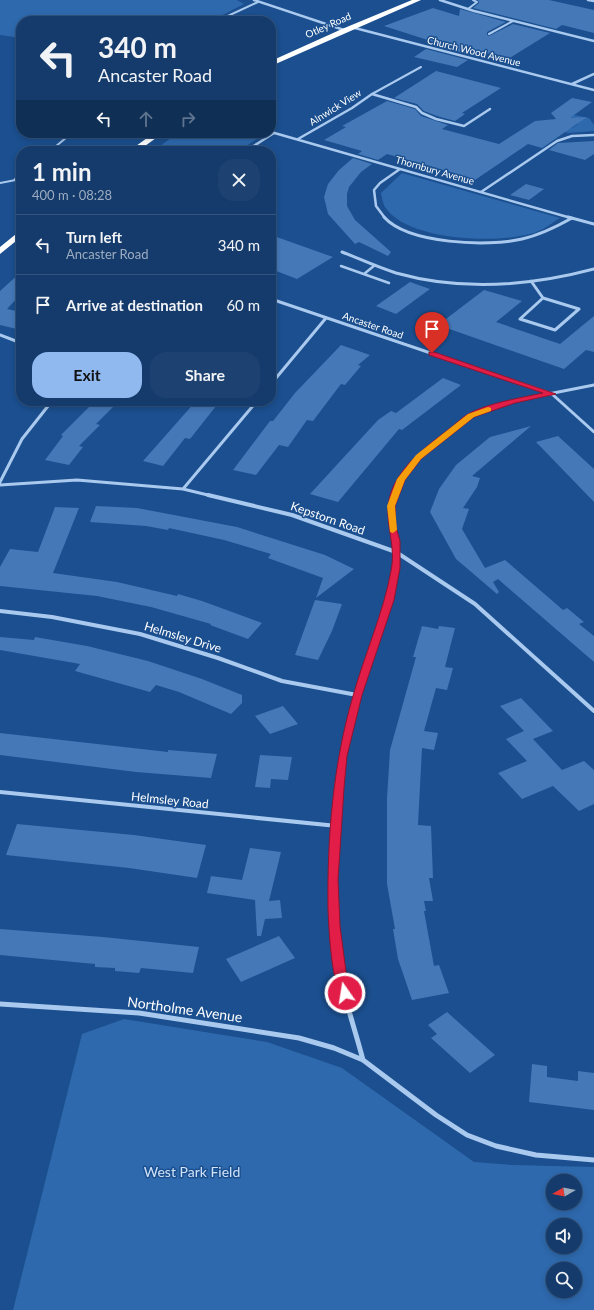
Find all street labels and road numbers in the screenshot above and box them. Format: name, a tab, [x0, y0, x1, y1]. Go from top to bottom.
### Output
street label: Otley Road	[303, 10, 353, 40]
street label: Church Wood Avenue	[426, 34, 522, 68]
street label: Alnwick View	[307, 86, 363, 128]
street label: Thornbury Avenue	[394, 153, 476, 187]
street label: Ancaster Road	[341, 309, 405, 341]
street label: Kepstorn Road	[289, 498, 367, 538]
street label: Helmsley Drive	[143, 618, 223, 656]
street label: Helmsley Road	[131, 788, 209, 812]
street label: Northolme Avenue	[126, 993, 244, 1025]

